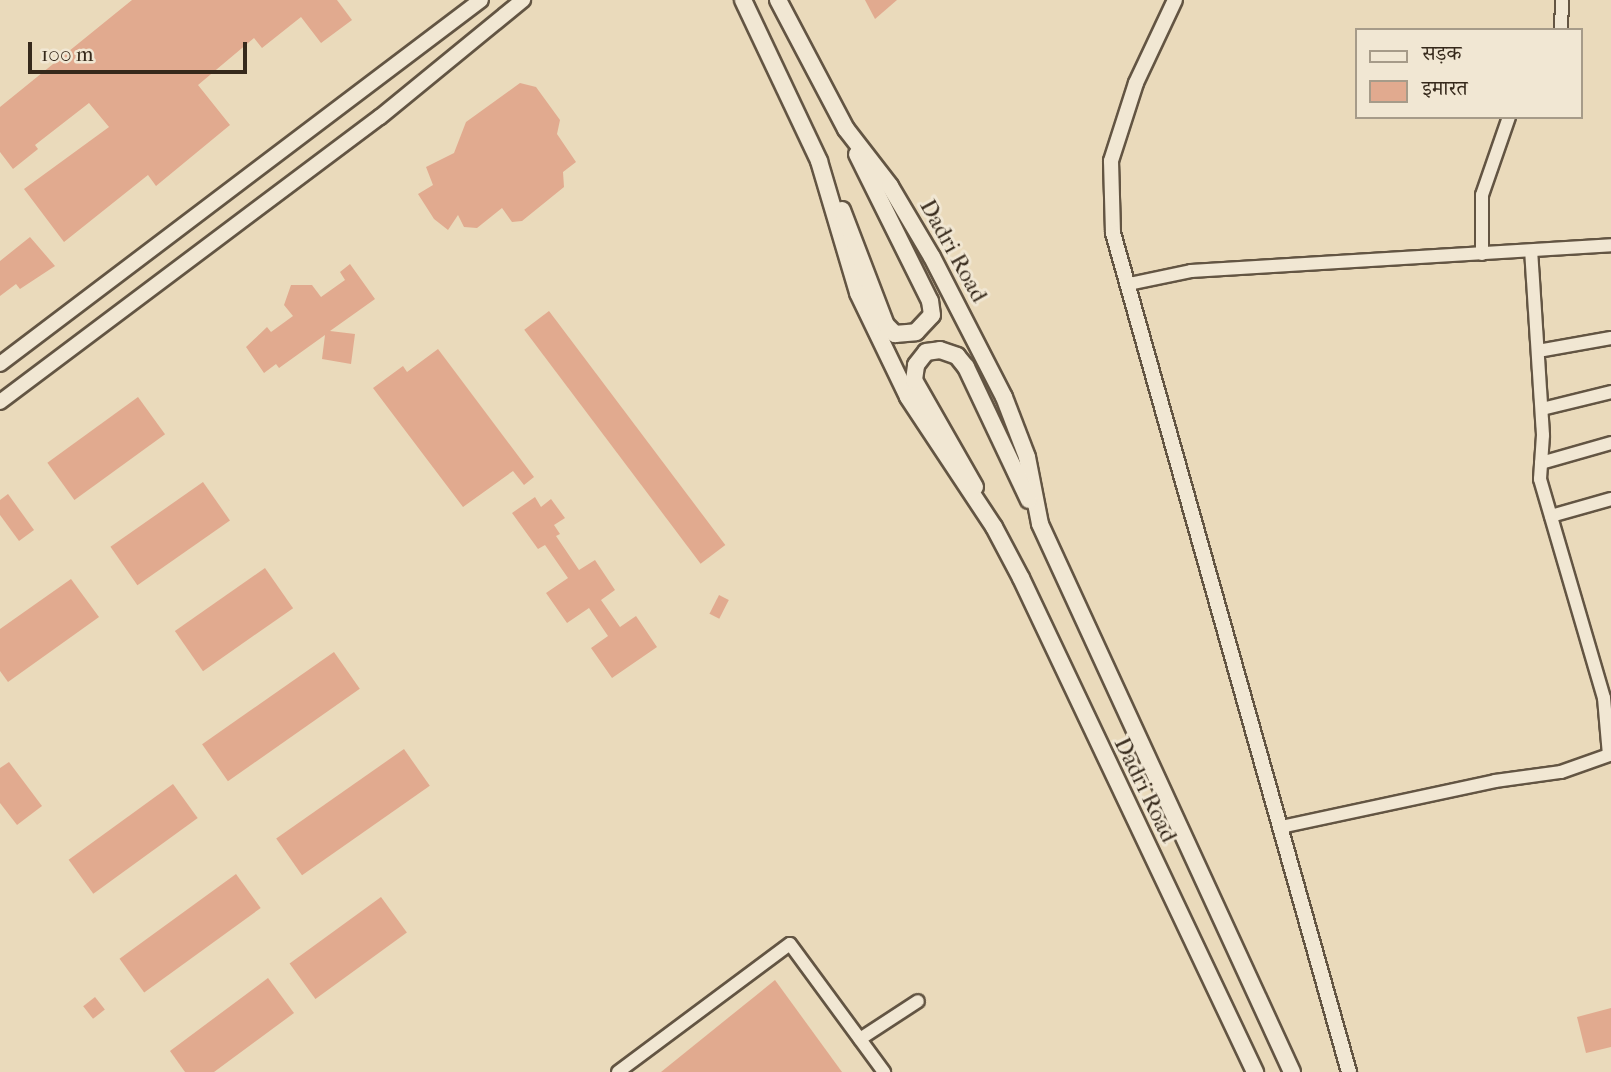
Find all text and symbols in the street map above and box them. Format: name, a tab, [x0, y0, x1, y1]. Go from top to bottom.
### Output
scale bar	[32, 28, 250, 72]
legend	[1356, 28, 1583, 119]
text: सड़क	[1422, 41, 1461, 65]
text: 100 m	[41, 42, 94, 66]
text: इमारत	[1422, 76, 1468, 100]
street label: Dadri Road	[913, 195, 993, 307]
street label: Dadri Road	[1108, 733, 1182, 847]

